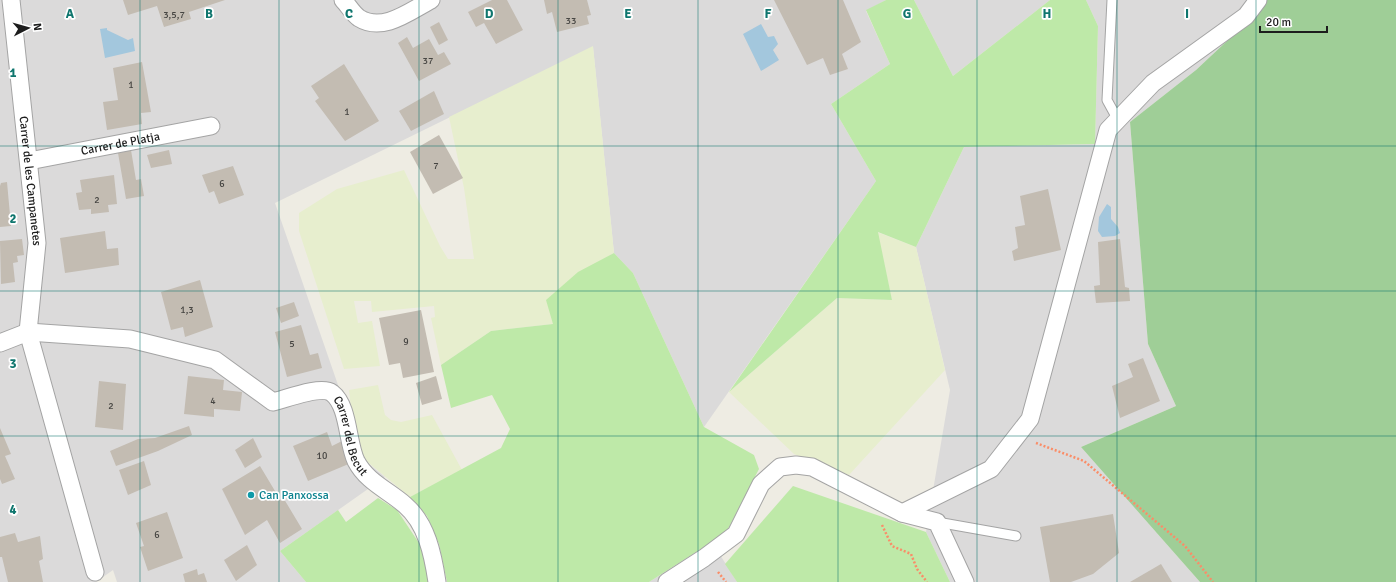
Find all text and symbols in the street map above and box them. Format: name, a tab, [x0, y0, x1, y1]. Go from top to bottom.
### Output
text: A	[66, 6, 75, 22]
text: B	[205, 6, 213, 22]
text: C	[345, 6, 353, 22]
text: D	[485, 6, 494, 22]
text: E	[624, 6, 632, 22]
text: F	[765, 6, 772, 22]
text: G	[903, 6, 911, 22]
text: H	[1043, 6, 1051, 22]
text: I	[1185, 6, 1189, 22]
north arrow	[8, 8, 48, 48]
scale bar	[1260, 8, 1327, 34]
house number: 3,5,7	[163, 9, 185, 21]
house number: 33	[566, 15, 576, 27]
text: 20 m	[1266, 15, 1291, 30]
text: N	[31, 23, 44, 31]
house number: 37	[423, 55, 433, 67]
text: 1	[9, 65, 17, 81]
house number: 1	[128, 79, 134, 91]
house number: 1	[344, 106, 350, 118]
street label: Carrer de les Campanetes	[15, 115, 44, 247]
street label: Carrer de Platja	[80, 129, 161, 159]
house number: 7	[433, 160, 439, 172]
house number: 6	[219, 178, 225, 190]
house number: 2	[94, 194, 100, 206]
text: 2	[9, 211, 17, 227]
house number: 1,3	[180, 304, 194, 316]
house number: 9	[403, 336, 409, 348]
house number: 5	[289, 338, 295, 350]
text: 3	[9, 356, 17, 372]
street label: Carrer del Becut	[330, 393, 371, 479]
house number: 4	[210, 395, 216, 407]
house number: 2	[108, 400, 114, 412]
house number: 10	[317, 450, 327, 462]
place label: Can Panxossa	[259, 488, 329, 503]
marker: Can Panxossa	[246, 490, 256, 500]
text: 4	[9, 502, 17, 518]
house number: 6	[154, 529, 160, 541]

